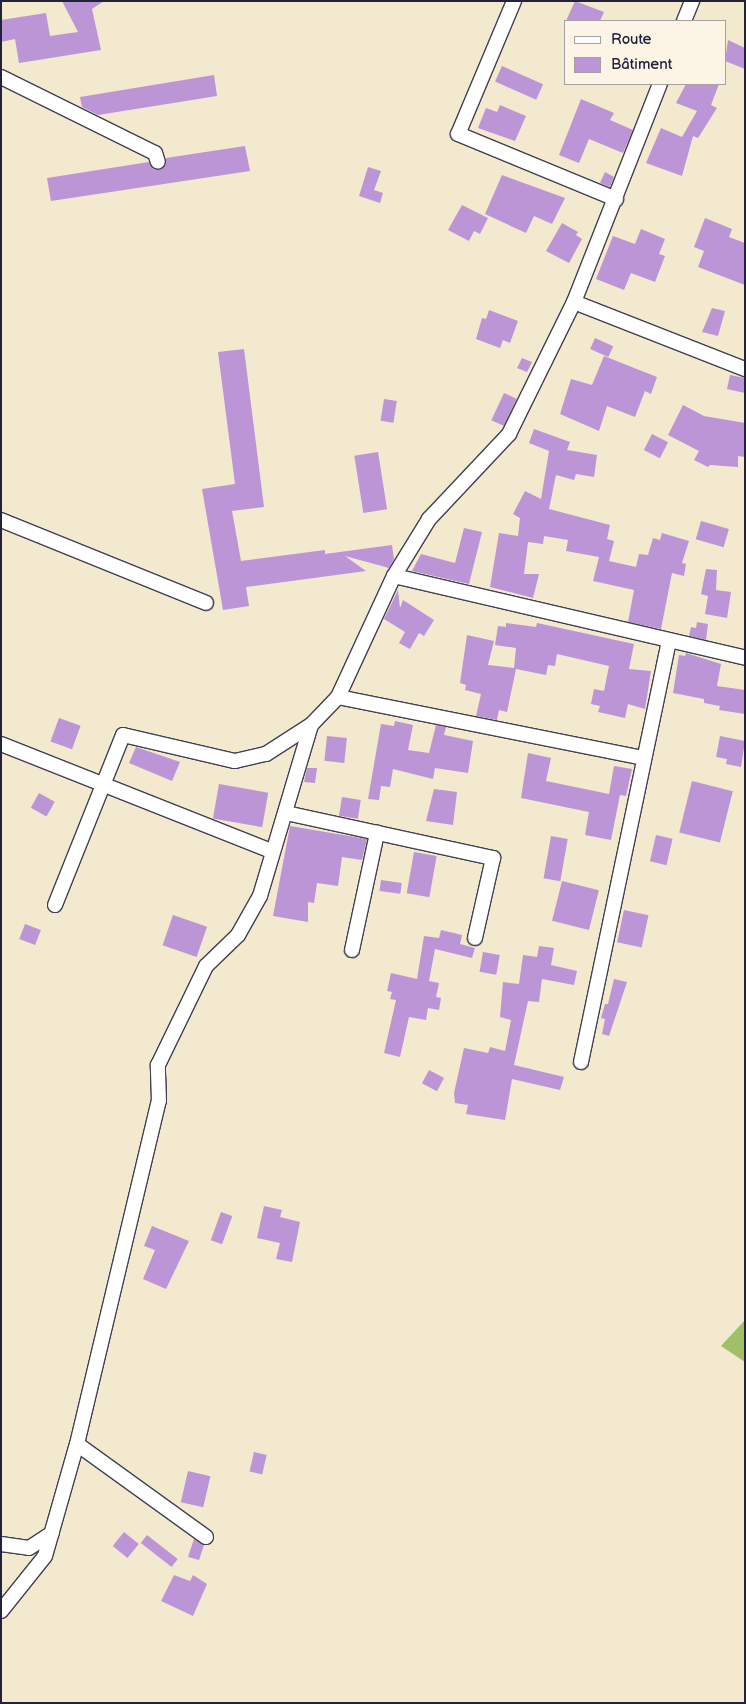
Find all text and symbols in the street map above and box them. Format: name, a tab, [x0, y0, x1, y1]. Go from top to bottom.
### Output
legend	[564, 20, 726, 85]
text: Route	[611, 30, 651, 49]
text: Bâtiment	[611, 55, 672, 74]

